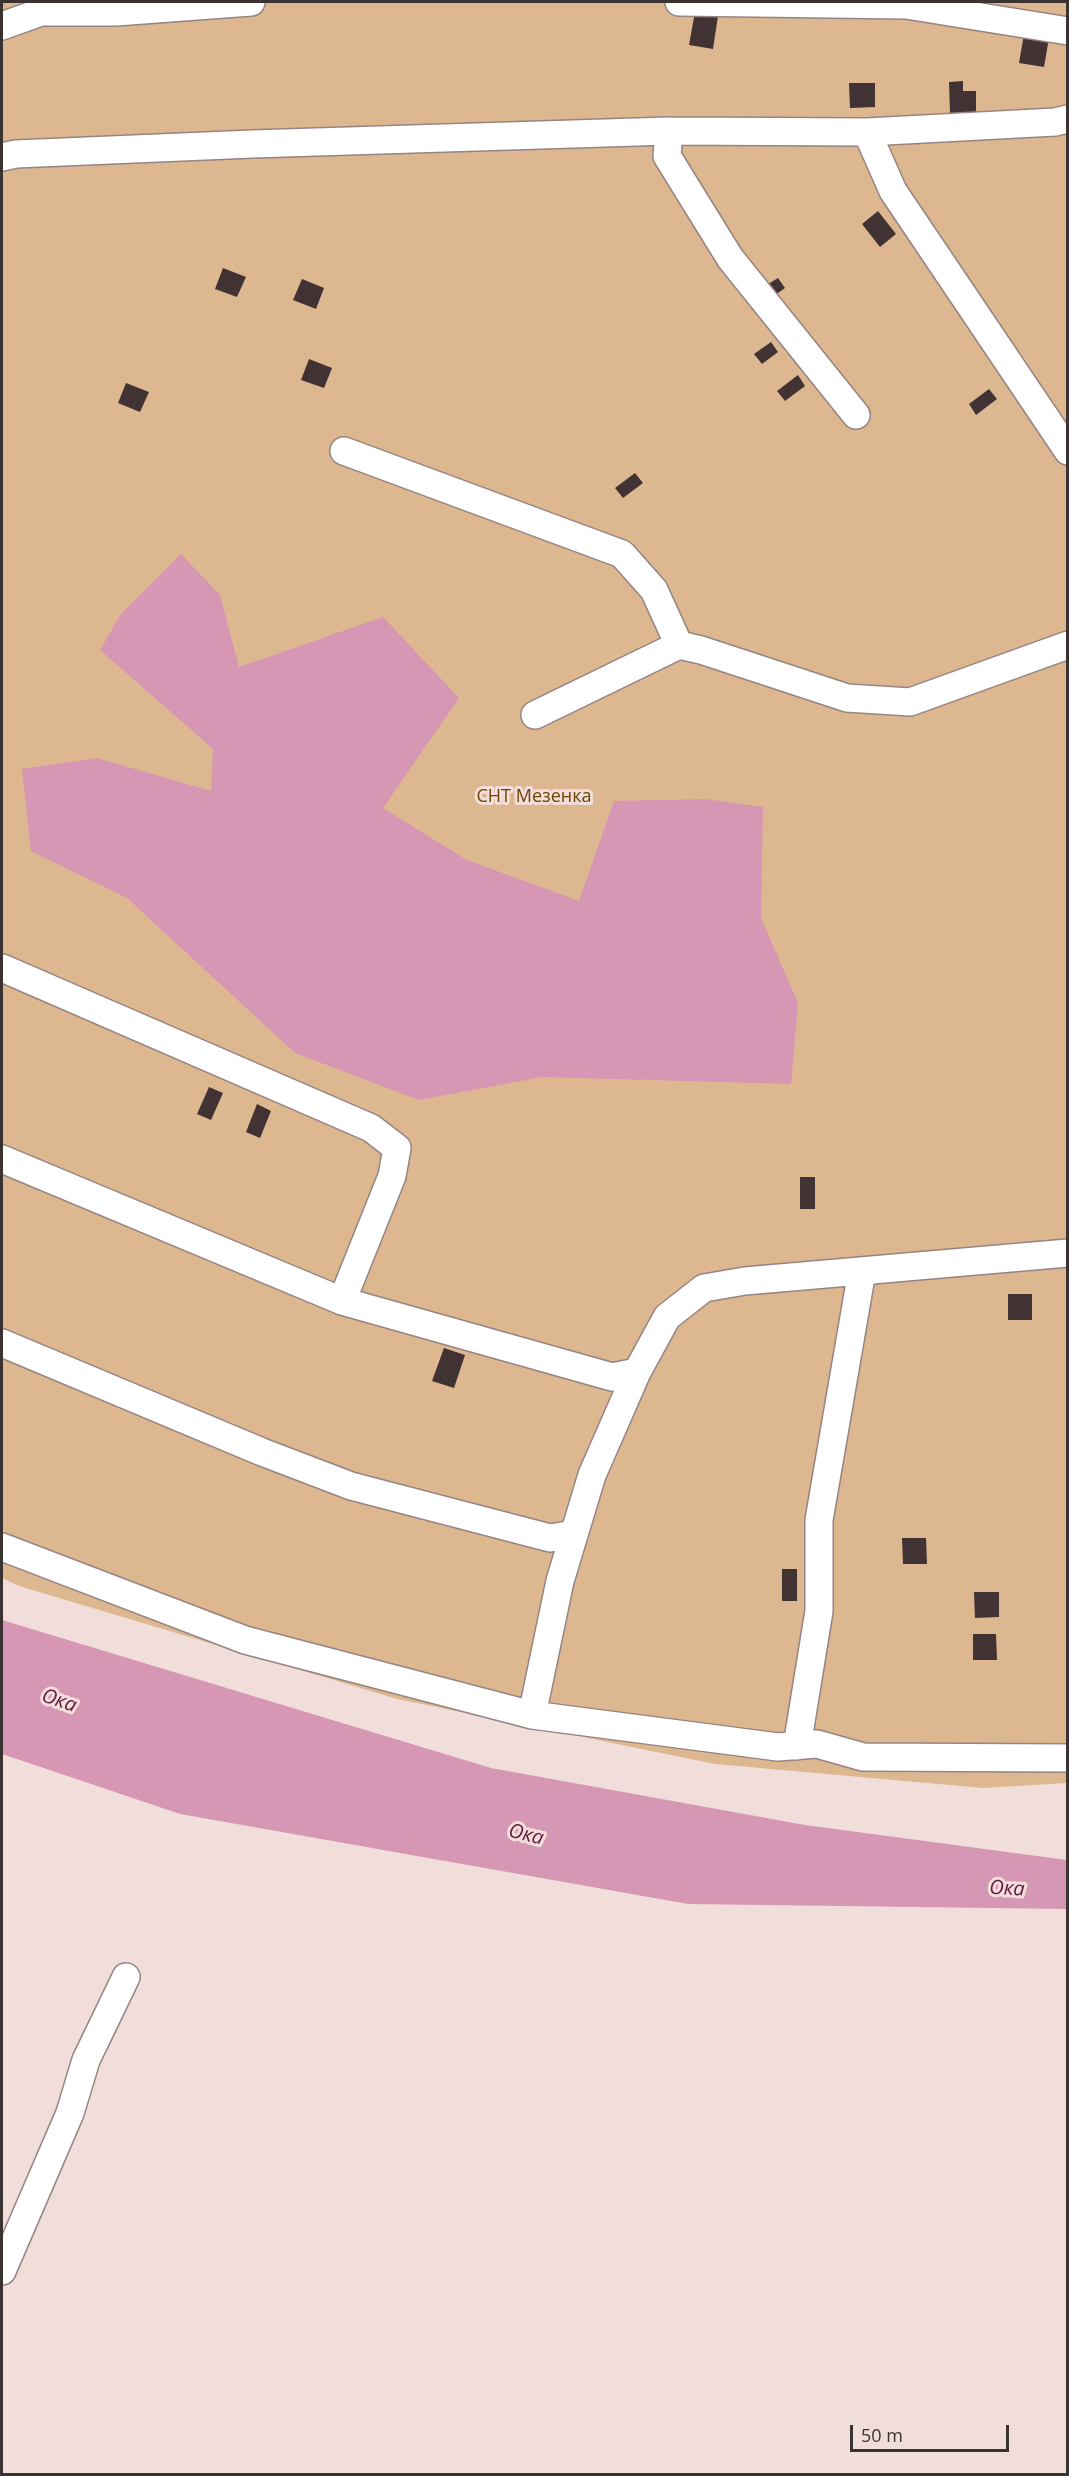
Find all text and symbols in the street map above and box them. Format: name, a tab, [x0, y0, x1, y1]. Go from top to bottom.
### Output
park label: СНТ Мезенка	[477, 786, 591, 808]
water label: Ока	[38, 1684, 80, 1718]
water label: Ока	[506, 1819, 546, 1851]
water label: Ока	[989, 1876, 1025, 1902]
scale bar	[853, 2413, 1012, 2451]
text: 50 m	[861, 2423, 903, 2447]

